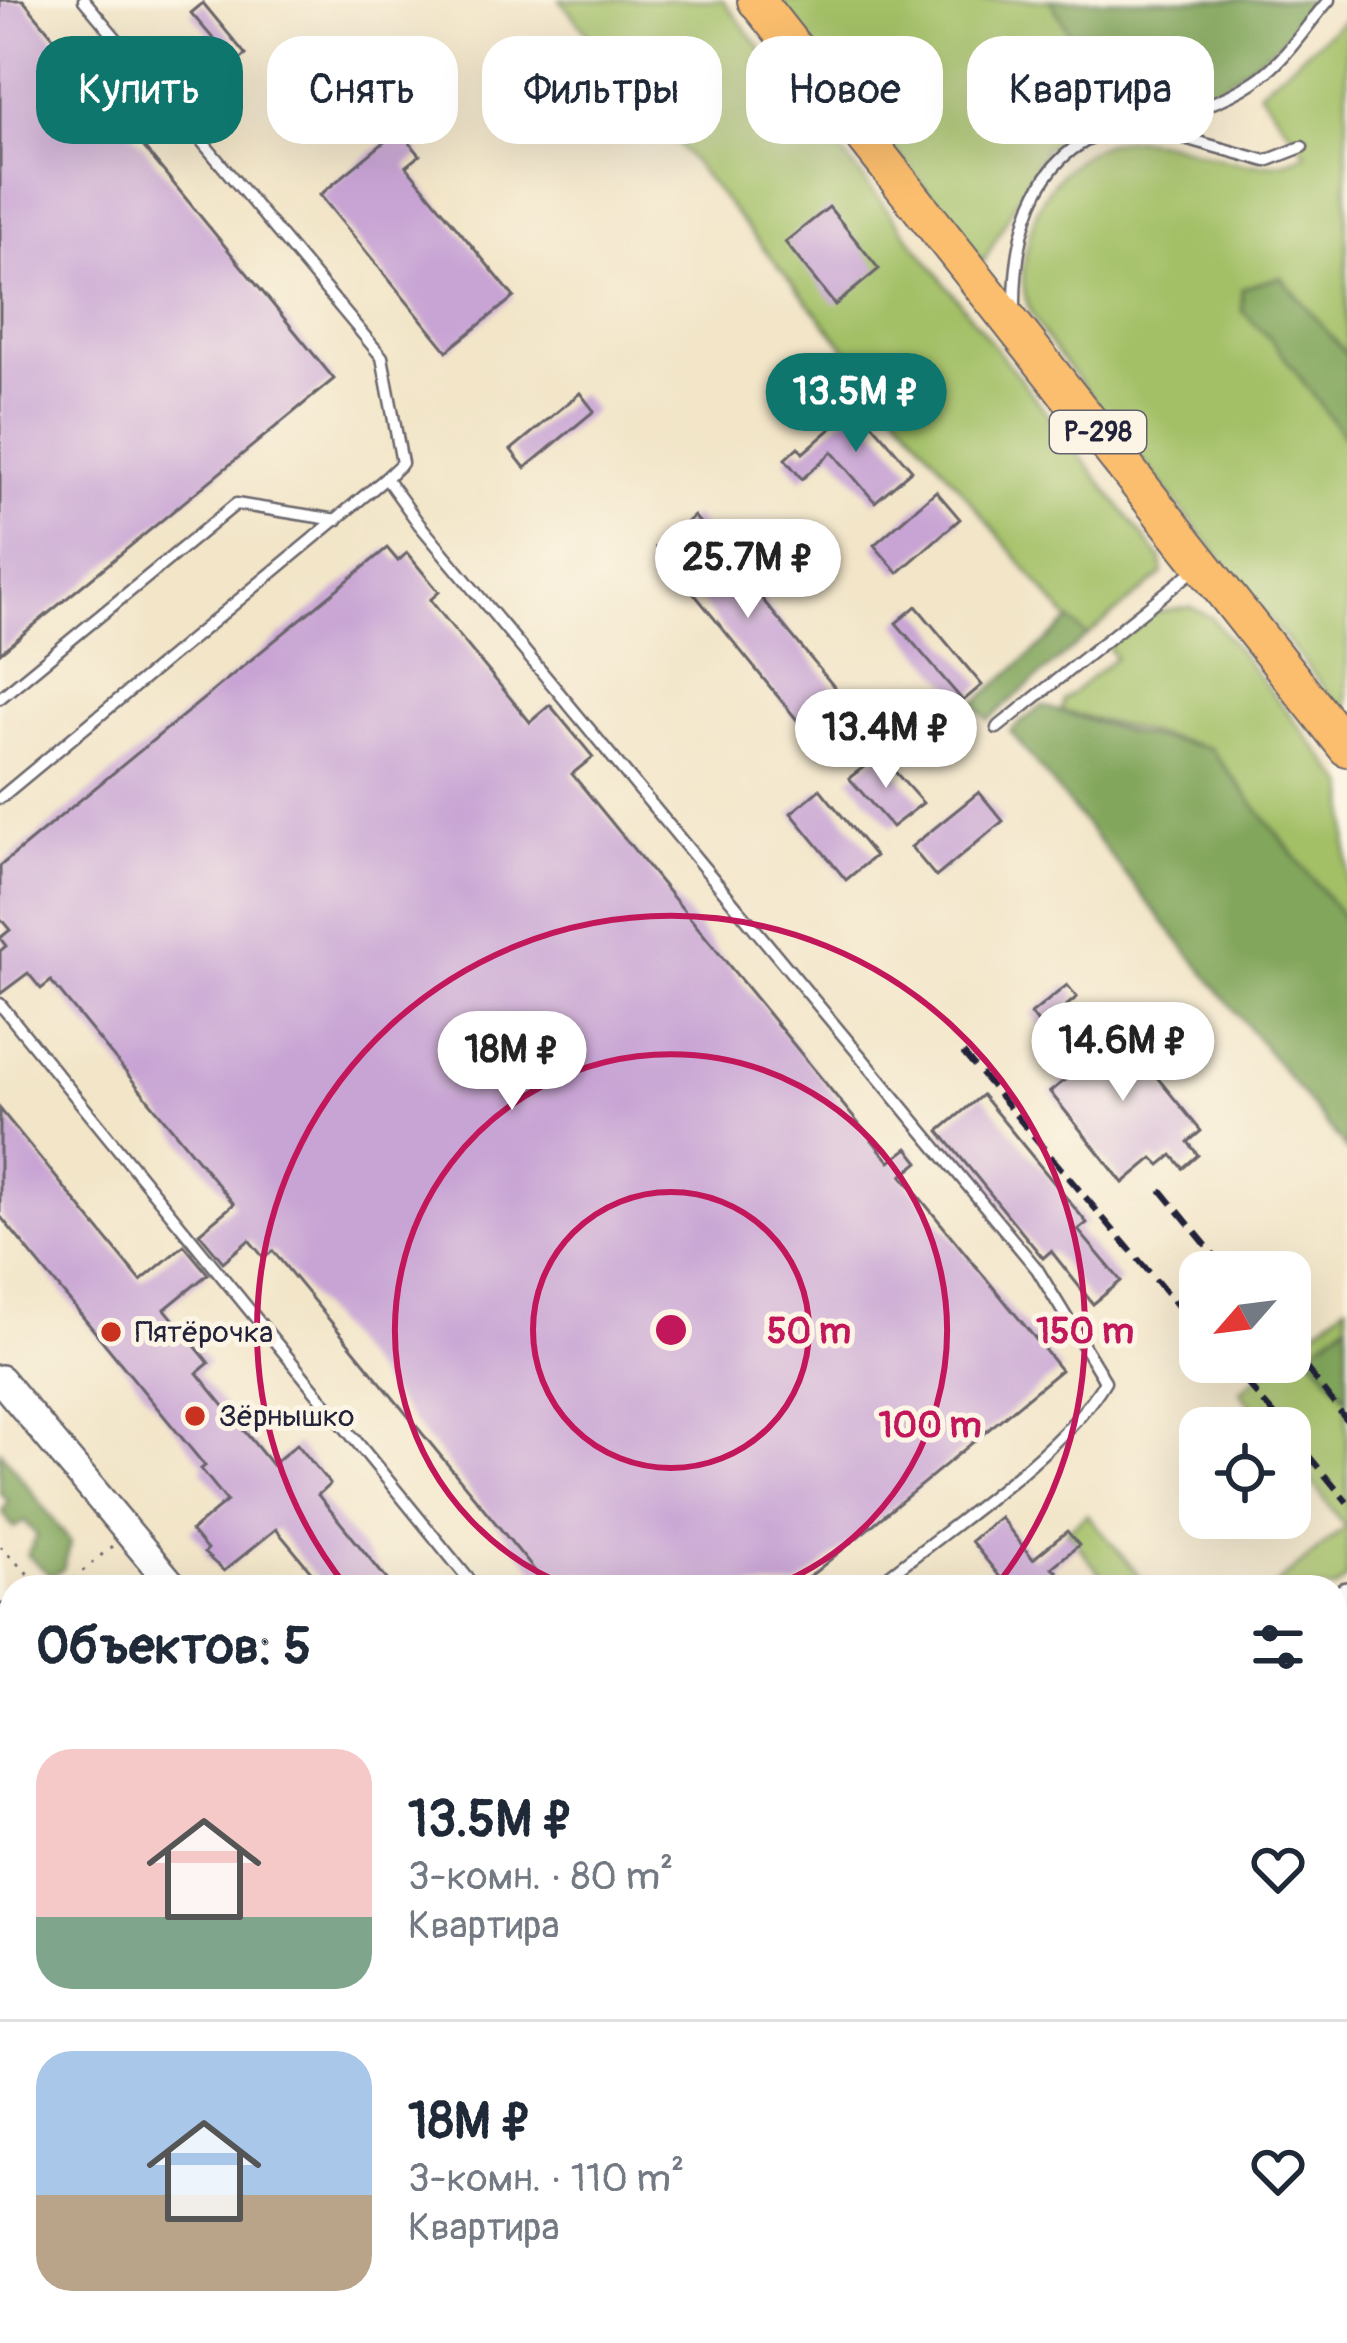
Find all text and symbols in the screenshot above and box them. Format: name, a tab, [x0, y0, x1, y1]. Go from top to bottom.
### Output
chip: Купить	[36, 36, 243, 144]
chip: Снять	[267, 36, 458, 144]
chip: Фильтры	[482, 36, 722, 144]
chip: Новое	[746, 36, 943, 144]
chip: Квартира	[967, 36, 1214, 144]
pin: 13.5M ₽	[745, 353, 967, 455]
text: 13.5M ₽	[793, 367, 919, 416]
road number: Р-298	[1050, 411, 1146, 453]
pin: 25.7M ₽	[637, 519, 859, 621]
text: 25.7M ₽	[682, 533, 814, 582]
pin: 13.4M ₽	[775, 689, 997, 791]
text: 13.4M ₽	[822, 703, 950, 752]
pin: 14.6M ₽	[1012, 1002, 1234, 1104]
pin: 18M ₽	[428, 1011, 596, 1113]
text: 14.6M ₽	[1058, 1016, 1188, 1065]
text: 18M ₽	[465, 1025, 559, 1074]
north arrow	[1179, 1251, 1311, 1383]
map controls	[1179, 1251, 1311, 1539]
centre of rings	[650, 1309, 692, 1351]
text: 50 m	[767, 1309, 851, 1354]
text: 150 m	[1036, 1309, 1134, 1354]
place label: Пятёрочка	[135, 1314, 273, 1351]
marker: Пятёрочка	[98, 1319, 124, 1345]
place label: Зёрнышко	[219, 1398, 354, 1435]
marker: Зёрнышко	[182, 1403, 208, 1429]
text: 100 m	[878, 1403, 982, 1448]
button: locate	[1179, 1407, 1311, 1539]
icon: filters	[1245, 1614, 1311, 1680]
text: Объектов: 5	[36, 1615, 311, 1679]
text: 13.5M ₽	[408, 1788, 574, 1852]
icon: home	[132, 1797, 276, 1941]
icon: heart	[1245, 1836, 1311, 1902]
text: 3-комн. · 80 m²	[408, 1852, 673, 1901]
text: Квартира	[408, 1901, 560, 1950]
text: 18M ₽	[408, 2090, 532, 2154]
icon: home	[132, 2099, 276, 2243]
icon: heart	[1245, 2138, 1311, 2204]
text: 3-комн. · 110 m²	[408, 2154, 684, 2203]
text: Квартира	[408, 2203, 560, 2252]

